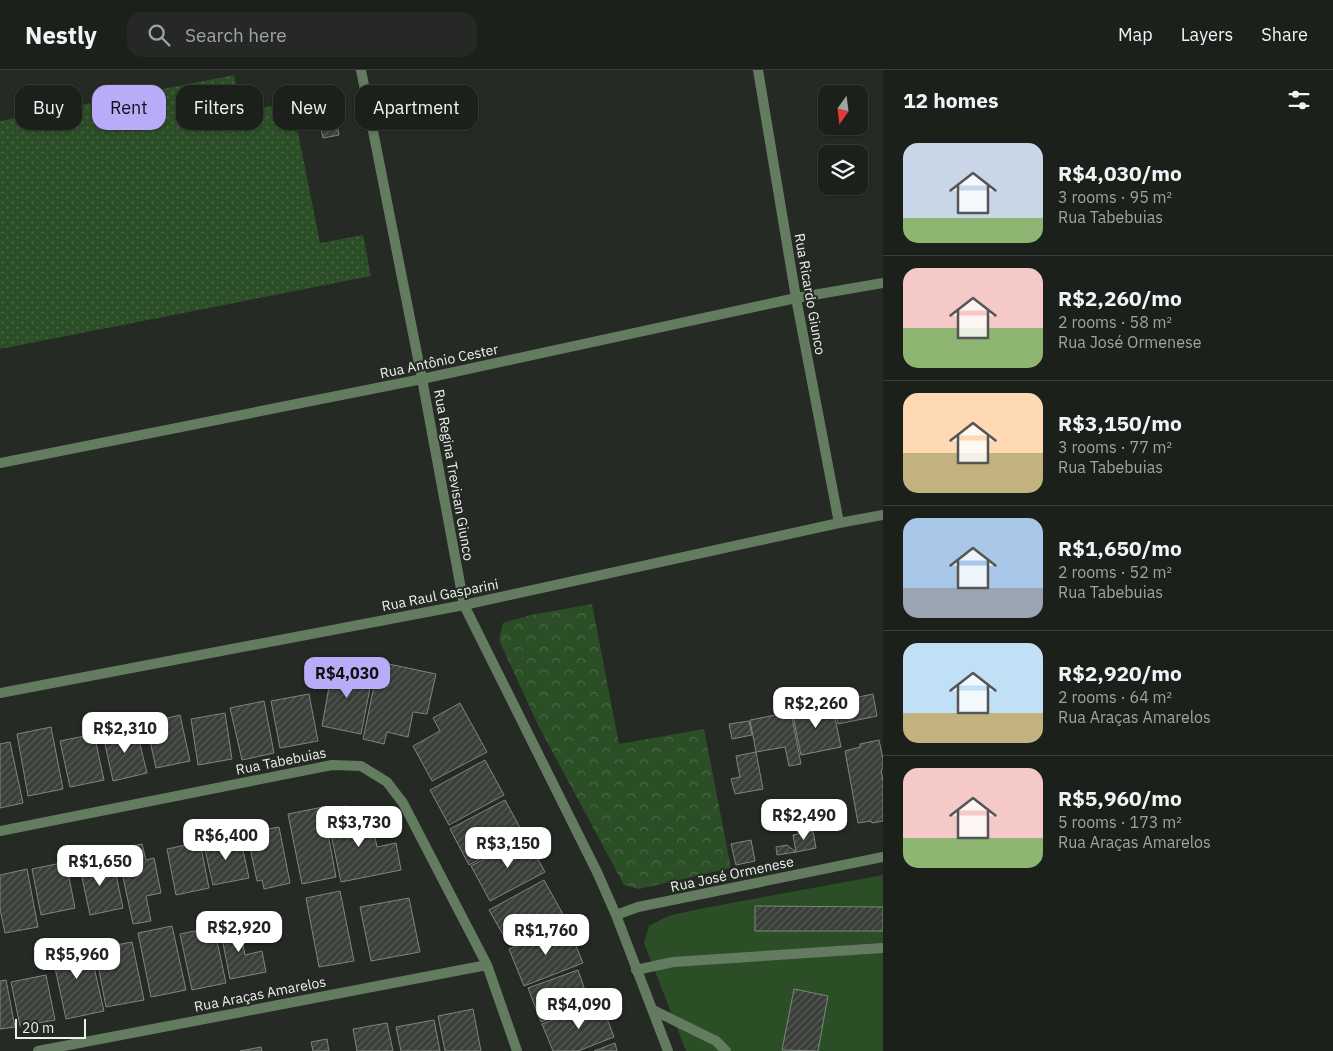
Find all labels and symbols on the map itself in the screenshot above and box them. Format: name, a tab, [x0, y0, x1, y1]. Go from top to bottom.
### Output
north arrow	[818, 85, 868, 135]
street label: Rua Ricardo Giunco	[790, 232, 830, 356]
street label: Rua Antônio Cester	[378, 340, 500, 382]
street label: Rua Regina Trevisan Giunco	[430, 388, 478, 562]
street label: Rua Raul Gasparini	[380, 575, 500, 615]
pin: R$4,030	[301, 656, 393, 699]
pin: R$2,260	[770, 686, 862, 729]
pin: R$2,310	[79, 712, 171, 754]
street label: Rua Tabebuias	[234, 743, 328, 779]
pin: R$2,490	[758, 798, 850, 841]
pin: R$3,730	[313, 806, 405, 848]
pin: R$6,400	[180, 818, 272, 861]
pin: R$3,150	[462, 826, 554, 869]
pin: R$1,650	[54, 844, 146, 887]
street label: Rua José Ormenese	[669, 852, 796, 896]
pin: R$2,920	[193, 910, 285, 953]
pin: R$1,760	[500, 914, 592, 956]
pin: R$5,960	[31, 938, 123, 980]
street label: Rua Araças Amarelos	[193, 972, 328, 1016]
pin: R$4,090	[533, 988, 625, 1030]
scale bar	[15, 1016, 86, 1039]

